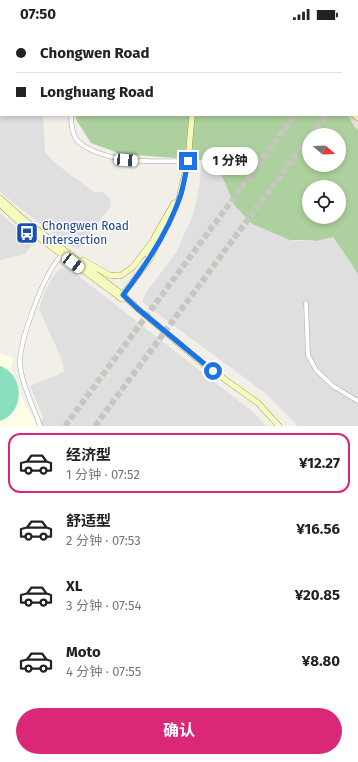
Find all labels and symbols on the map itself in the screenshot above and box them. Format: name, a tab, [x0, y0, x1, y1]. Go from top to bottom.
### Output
north arrow	[302, 128, 346, 172]
callout: 1 分钟	[202, 147, 258, 175]
route end	[179, 152, 197, 170]
car	[114, 153, 138, 167]
place label: Chongwen Road Intersection	[42, 219, 129, 247]
bus stop icon: Chongwen Road Intersection	[14, 220, 40, 246]
car	[60, 251, 86, 275]
route start	[204, 362, 222, 380]

